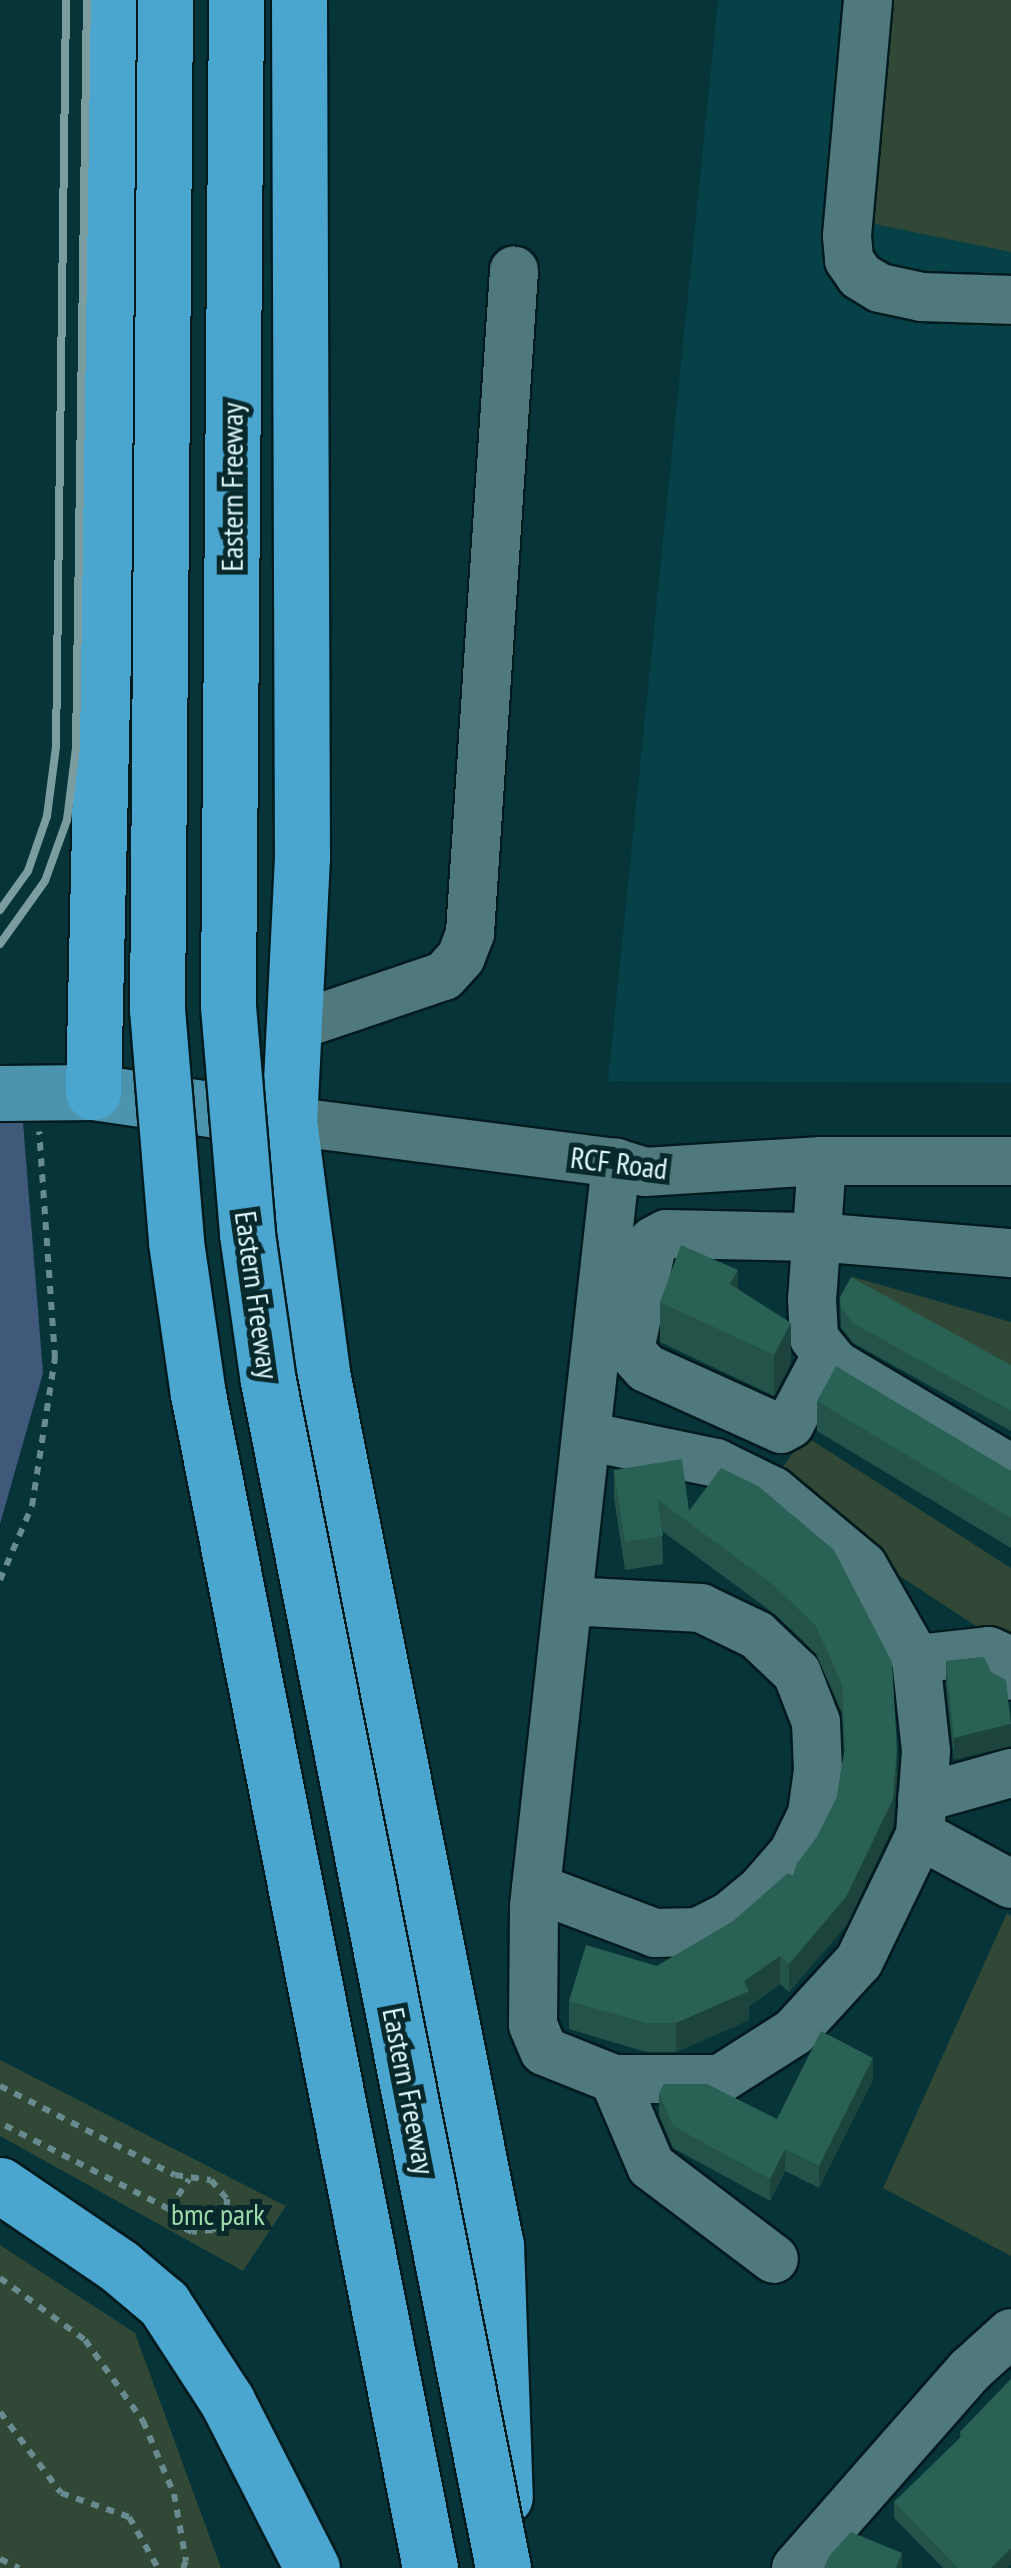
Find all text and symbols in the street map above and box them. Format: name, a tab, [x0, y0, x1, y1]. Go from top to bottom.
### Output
street label: Eastern Freeway	[214, 402, 250, 572]
street label: RCF Road	[569, 1139, 669, 1187]
street label: Eastern Freeway	[227, 1209, 287, 1381]
street label: Eastern Freeway	[375, 2005, 443, 2177]
park label: bmc park	[171, 2196, 265, 2232]

